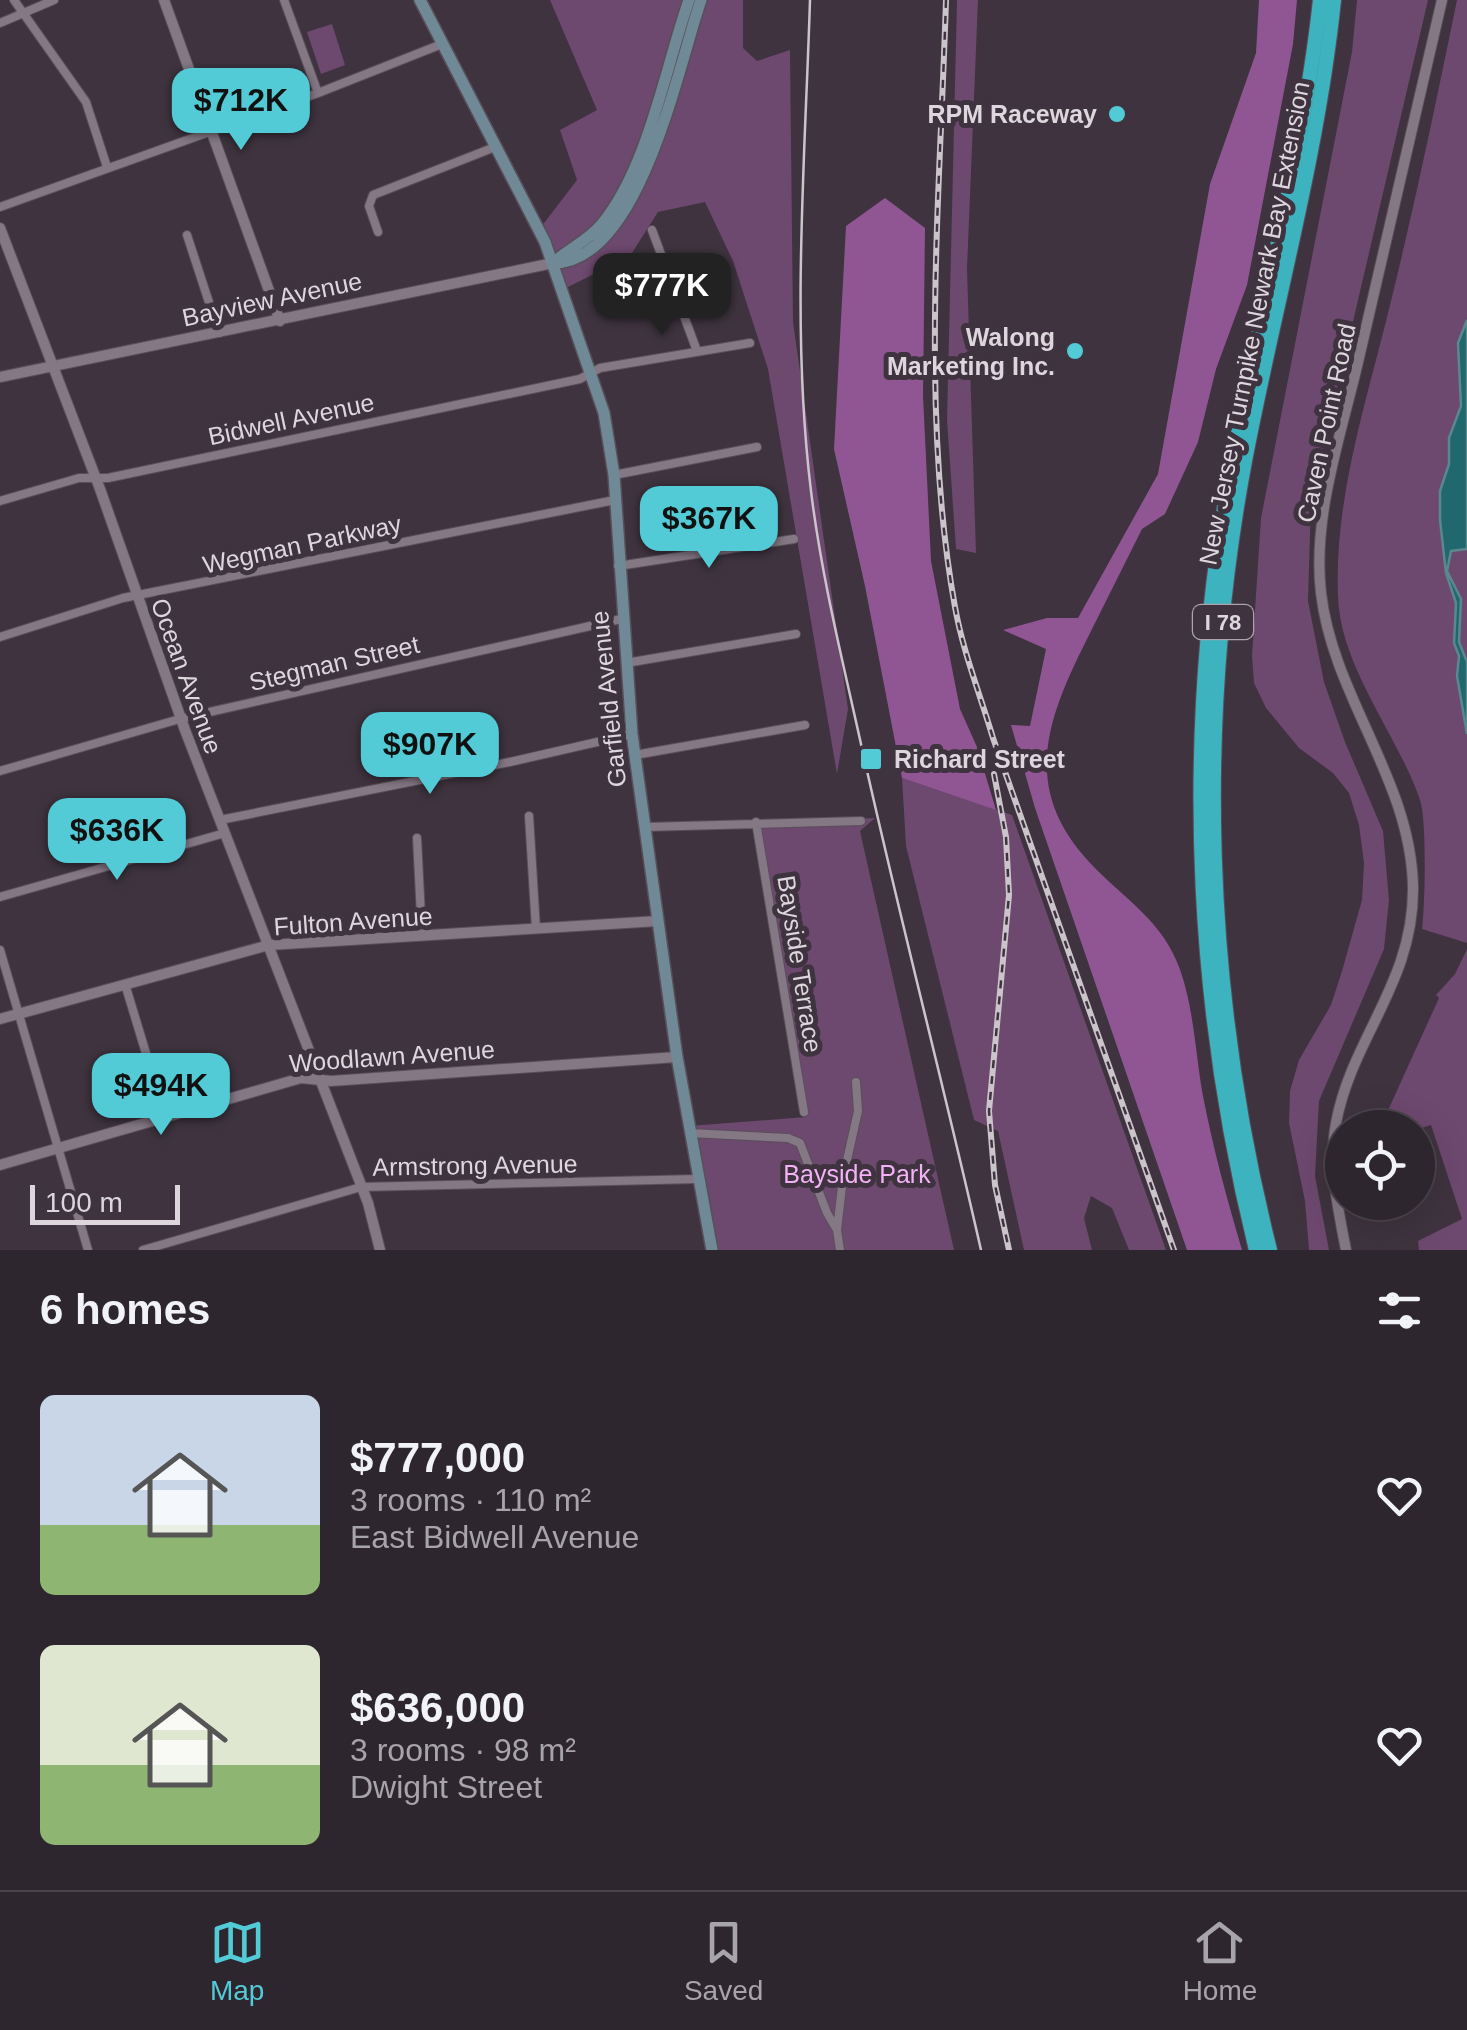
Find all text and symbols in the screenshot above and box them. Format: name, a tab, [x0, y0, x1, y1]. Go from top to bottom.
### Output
pin: $712K	[171, 68, 311, 153]
street label: New Jersey Turnpike Newark Bay Extension	[1193, 79, 1315, 567]
text: $712K	[194, 82, 288, 118]
place label: RPM Raceway	[927, 100, 1097, 128]
marker: RPM Raceway	[1106, 103, 1128, 125]
pin: $777K	[592, 253, 732, 338]
street label: Bayview Avenue	[180, 266, 364, 332]
text: $777K	[615, 267, 709, 303]
street label: Caven Point Road	[1291, 321, 1361, 525]
place label: Walong Marketing Inc.	[887, 323, 1055, 380]
marker: Walong Marketing Inc.	[1064, 340, 1086, 362]
street label: Bidwell Avenue	[205, 388, 377, 450]
pin: $367K	[639, 486, 779, 571]
text: $367K	[662, 500, 756, 536]
street label: Wegman Parkway	[200, 509, 404, 579]
street label: Ocean Avenue	[146, 594, 228, 758]
road number: I 78	[1193, 605, 1253, 639]
street label: Garfield Avenue	[585, 609, 631, 789]
street label: Stegman Street	[246, 630, 422, 696]
pin: $907K	[360, 712, 500, 797]
text: $907K	[383, 726, 477, 762]
place label: Richard Street	[894, 745, 1066, 773]
marker: Richard Street	[858, 746, 884, 772]
pin: $636K	[47, 798, 187, 883]
text: $636K	[70, 812, 164, 848]
street label: Bayside Terrace	[772, 874, 828, 1054]
street label: Fulton Avenue	[273, 901, 433, 941]
street label: Woodlawn Avenue	[288, 1035, 496, 1077]
pin: $494K	[91, 1053, 231, 1138]
text: $494K	[114, 1067, 208, 1103]
map controls	[1325, 1110, 1435, 1220]
button: locate	[1325, 1110, 1435, 1220]
street label: Armstrong Avenue	[372, 1149, 578, 1181]
park label: Bayside Park	[783, 1160, 931, 1188]
scale bar	[30, 1180, 180, 1224]
text: 100 m	[45, 1187, 123, 1218]
icon: filters	[1372, 1283, 1427, 1338]
text: 6 homes	[40, 1286, 210, 1333]
text: $777,000	[350, 1434, 525, 1481]
icon: home	[120, 1435, 240, 1555]
icon: heart	[1372, 1468, 1427, 1523]
text: 3 rooms · 110 m²	[350, 1482, 591, 1518]
text: East Bidwell Avenue	[350, 1519, 639, 1555]
text: $636,000	[350, 1684, 525, 1731]
icon: home	[120, 1685, 240, 1805]
icon: heart	[1372, 1718, 1427, 1773]
text: 3 rooms · 98 m²	[350, 1732, 576, 1768]
text: Dwight Street	[350, 1769, 542, 1805]
tab: Map	[210, 1915, 265, 2007]
tab: Saved	[684, 1915, 763, 2007]
tab: Home	[1183, 1915, 1257, 2007]

